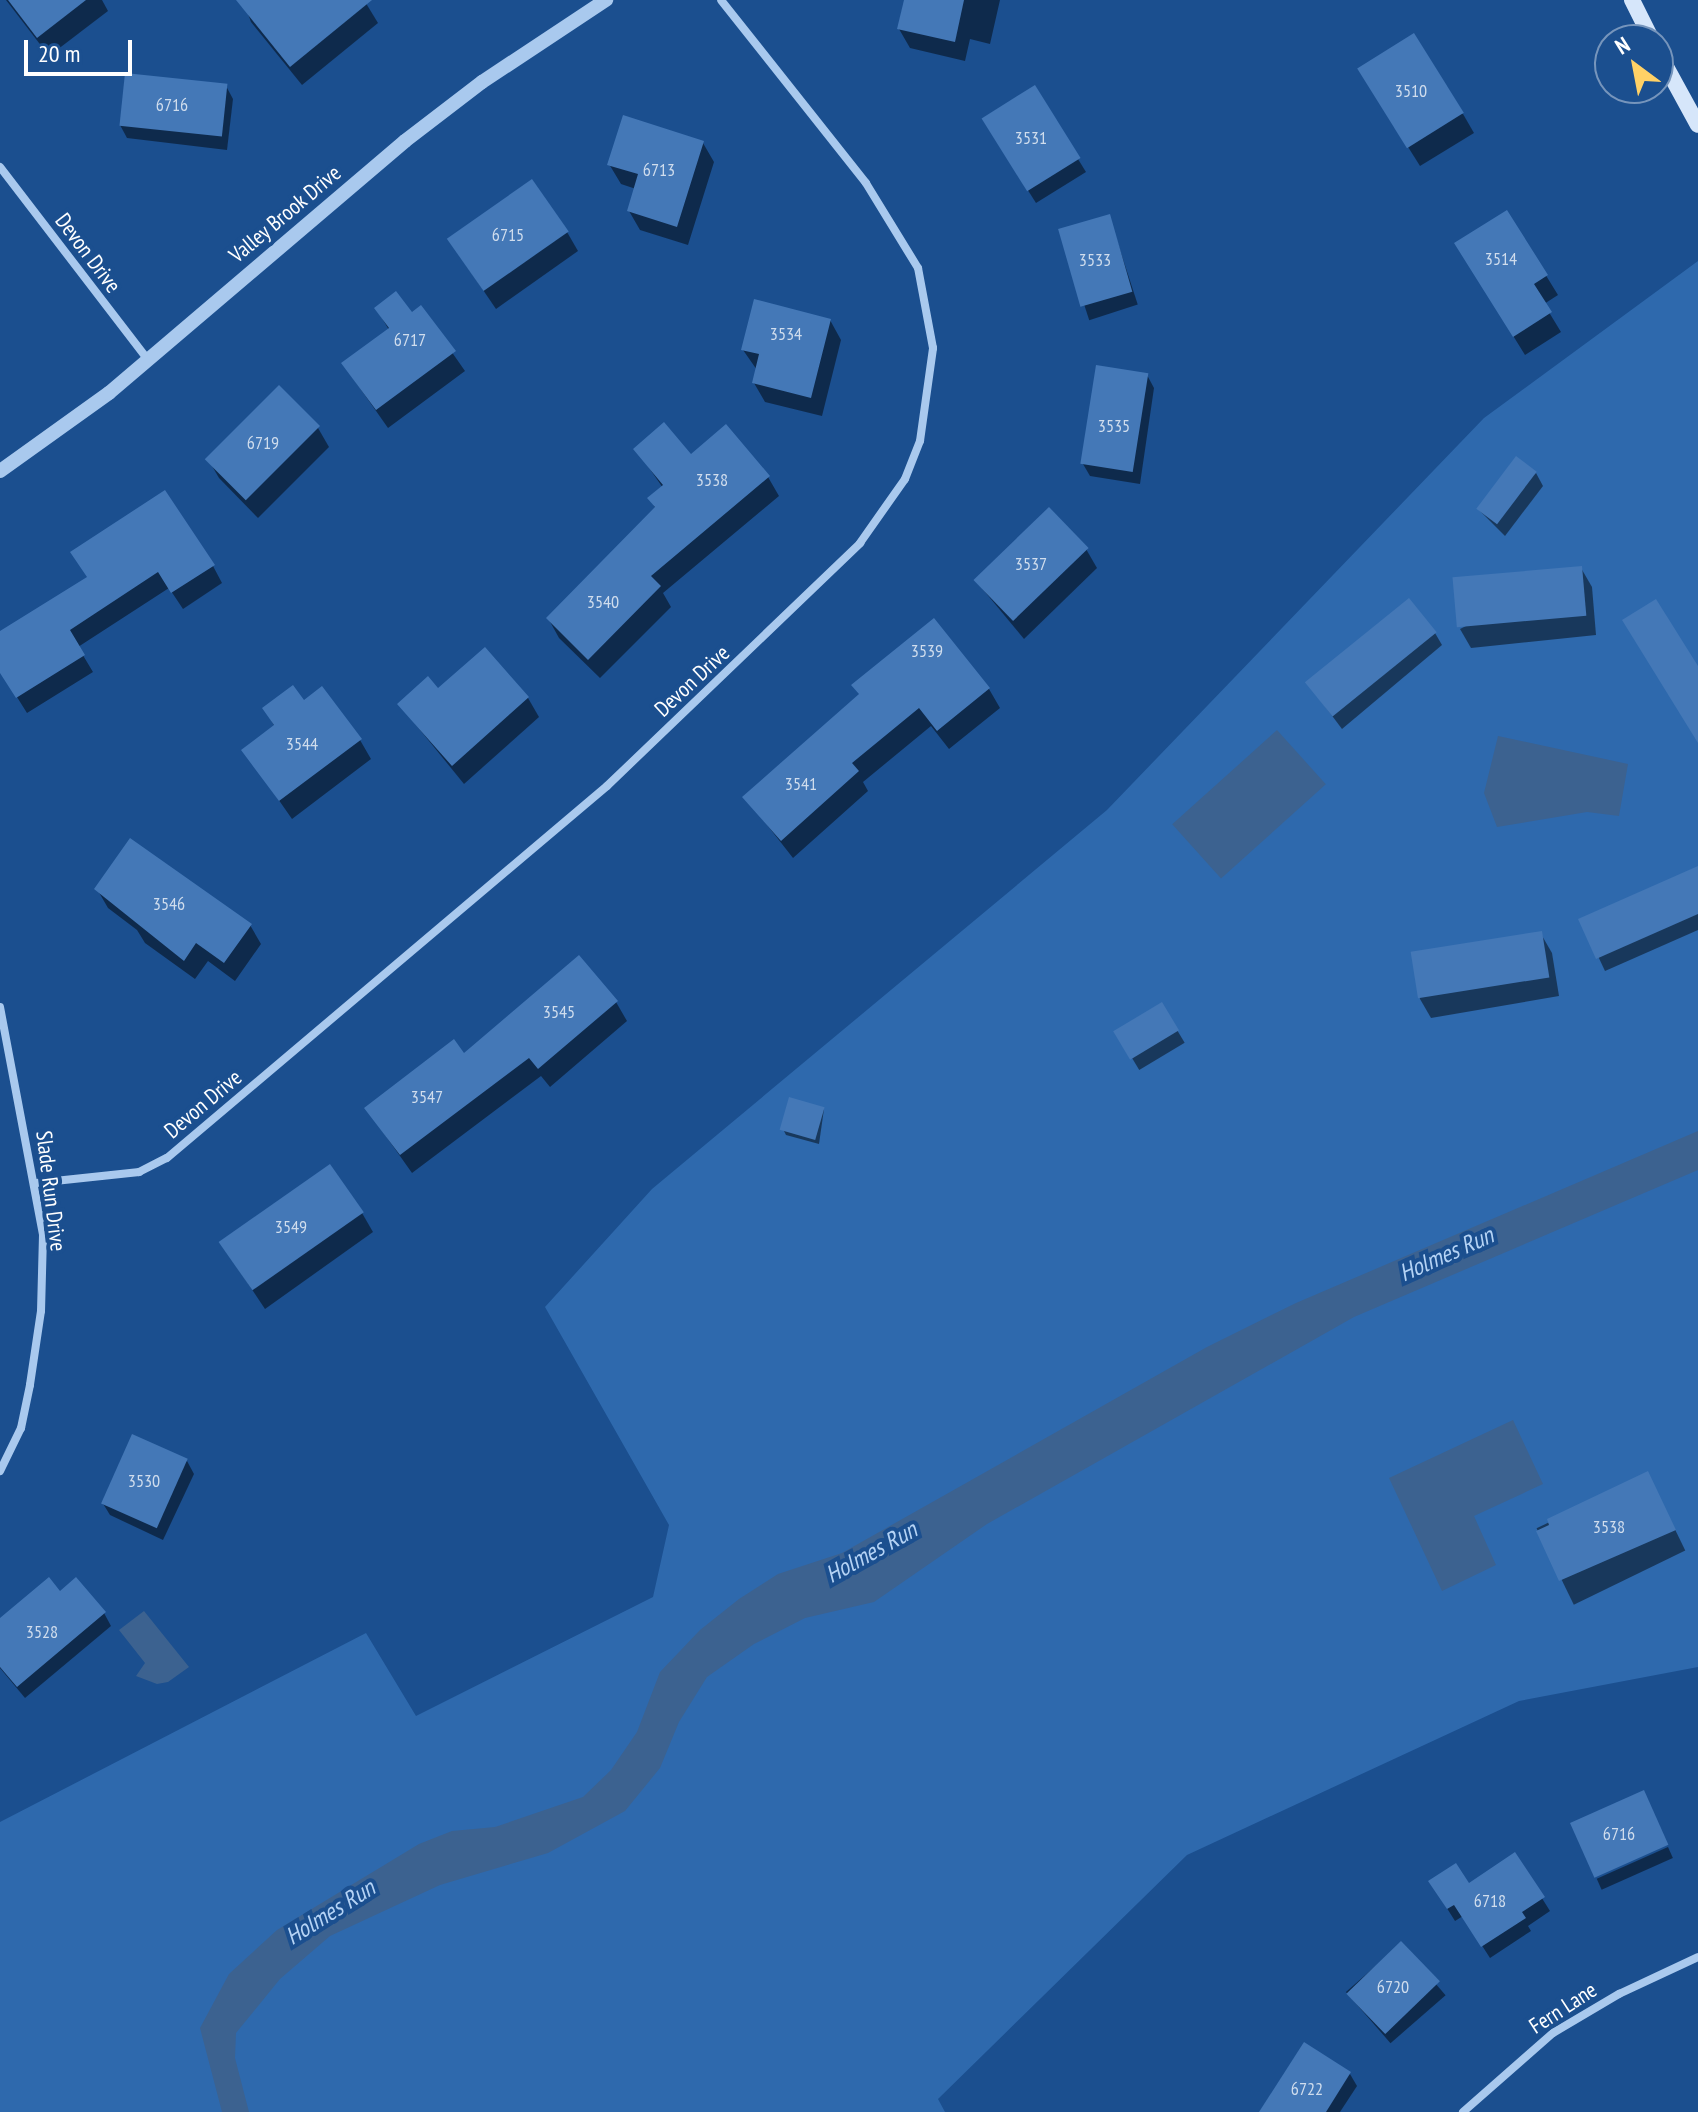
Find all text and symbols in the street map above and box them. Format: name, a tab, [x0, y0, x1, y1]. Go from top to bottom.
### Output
scale bar	[28, 24, 136, 74]
north arrow	[1594, 24, 1674, 104]
text: N	[1610, 30, 1635, 60]
text: 20 m	[38, 38, 80, 69]
house number: 3510	[1395, 80, 1427, 102]
house number: 6716	[156, 94, 188, 116]
house number: 3531	[1015, 127, 1047, 149]
street label: Valley Brook Drive	[223, 159, 347, 269]
house number: 6713	[643, 159, 675, 181]
street label: Devon Drive	[50, 208, 126, 298]
house number: 6715	[492, 224, 524, 246]
house number: 3514	[1485, 248, 1517, 270]
house number: 3533	[1079, 249, 1111, 271]
house number: 3534	[770, 323, 802, 345]
house number: 6717	[394, 329, 426, 351]
house number: 3535	[1098, 415, 1130, 437]
house number: 6719	[247, 432, 279, 454]
house number: 3538	[696, 469, 728, 491]
house number: 3537	[1015, 553, 1047, 575]
house number: 3540	[587, 591, 619, 613]
street label: Devon Drive	[649, 640, 735, 722]
house number: 3539	[911, 640, 943, 662]
house number: 3544	[286, 733, 318, 755]
house number: 3541	[785, 773, 817, 795]
house number: 3546	[153, 893, 185, 915]
house number: 3545	[543, 1001, 575, 1023]
street label: Devon Drive	[159, 1064, 247, 1144]
house number: 3547	[411, 1086, 443, 1108]
street label: Slade Run Drive	[31, 1129, 71, 1253]
house number: 3549	[275, 1216, 307, 1238]
water label: Holmes Run	[1394, 1221, 1498, 1287]
house number: 3530	[128, 1470, 160, 1492]
water label: Holmes Run	[820, 1515, 922, 1589]
house number: 3538	[1593, 1516, 1625, 1538]
house number: 3528	[26, 1621, 58, 1643]
house number: 6716	[1603, 1823, 1635, 1845]
water label: Holmes Run	[280, 1873, 380, 1951]
house number: 6718	[1474, 1890, 1506, 1912]
house number: 6720	[1377, 1976, 1409, 1998]
street label: Fern Lane	[1524, 1977, 1602, 2039]
house number: 6722	[1291, 2078, 1323, 2100]

